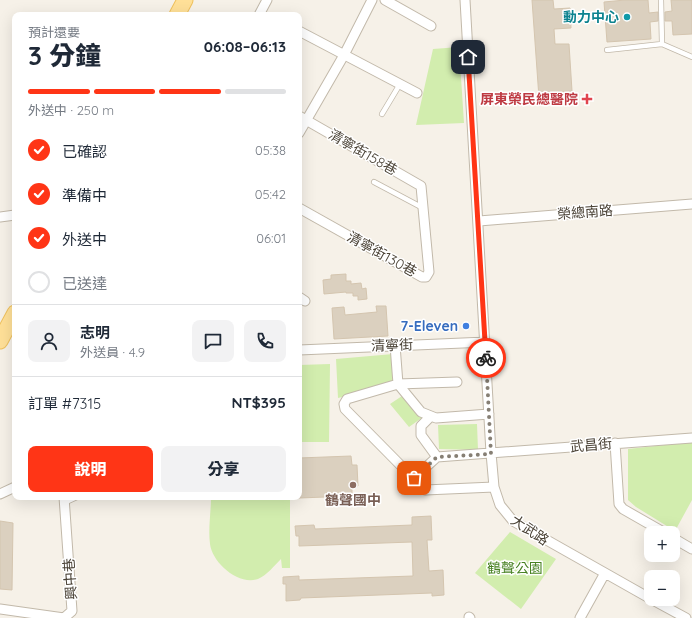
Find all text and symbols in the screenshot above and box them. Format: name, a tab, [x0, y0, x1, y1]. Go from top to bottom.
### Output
place label: 動力中心	[563, 8, 619, 26]
marker: 動力中心	[622, 12, 632, 22]
text: 預計還要	[28, 24, 80, 40]
text: 06:08–06:13	[204, 37, 286, 56]
text: 3 分鐘	[28, 39, 101, 72]
pin	[451, 40, 485, 74]
icon: home	[457, 46, 479, 68]
place label: 屏東榮民總醫院	[480, 90, 578, 108]
marker: 屏東榮民總醫院	[581, 93, 593, 105]
text: 外送中 · 250 m	[28, 102, 114, 118]
street label: 清寧街158巷	[325, 125, 401, 179]
icon: check	[28, 139, 50, 161]
text: 已確認	[62, 142, 107, 161]
text: 05:38	[255, 142, 286, 158]
icon: check	[28, 183, 50, 205]
text: 準備中	[62, 186, 107, 205]
text: 05:42	[255, 186, 286, 202]
street label: 榮總南路	[556, 201, 614, 223]
icon: check	[28, 227, 50, 249]
street label: 清寧街130巷	[344, 227, 420, 281]
text: 外送中	[62, 230, 107, 249]
text: 06:01	[256, 230, 286, 246]
text: 已送達	[62, 274, 107, 293]
place label: 7-Eleven	[401, 317, 458, 335]
button: person	[28, 320, 70, 362]
button: chat	[192, 320, 234, 362]
button: phone	[244, 320, 286, 362]
marker: 7-Eleven	[461, 321, 471, 331]
text: 志明	[80, 323, 110, 342]
street label: 清寧街	[371, 335, 413, 355]
courier	[466, 338, 506, 378]
text: 外送員 · 4.9	[80, 344, 145, 360]
icon: bike	[475, 347, 497, 369]
text: NT$395	[231, 393, 286, 412]
text: 訂單 #7315	[28, 394, 101, 413]
street label: 武昌街	[569, 434, 613, 456]
button: 說明	[28, 446, 153, 492]
button: 分享	[161, 446, 286, 492]
pin	[397, 461, 431, 495]
icon: bag	[403, 467, 425, 489]
marker: 鶴聲國中	[348, 480, 358, 490]
place label: 鶴聲國中	[325, 491, 381, 509]
street label: 大武路	[508, 511, 552, 549]
map controls	[644, 526, 680, 606]
button: +	[644, 526, 680, 562]
street label: 興中巷	[60, 557, 80, 601]
park label: 鶴聲公園	[487, 559, 543, 577]
button: −	[644, 570, 680, 606]

